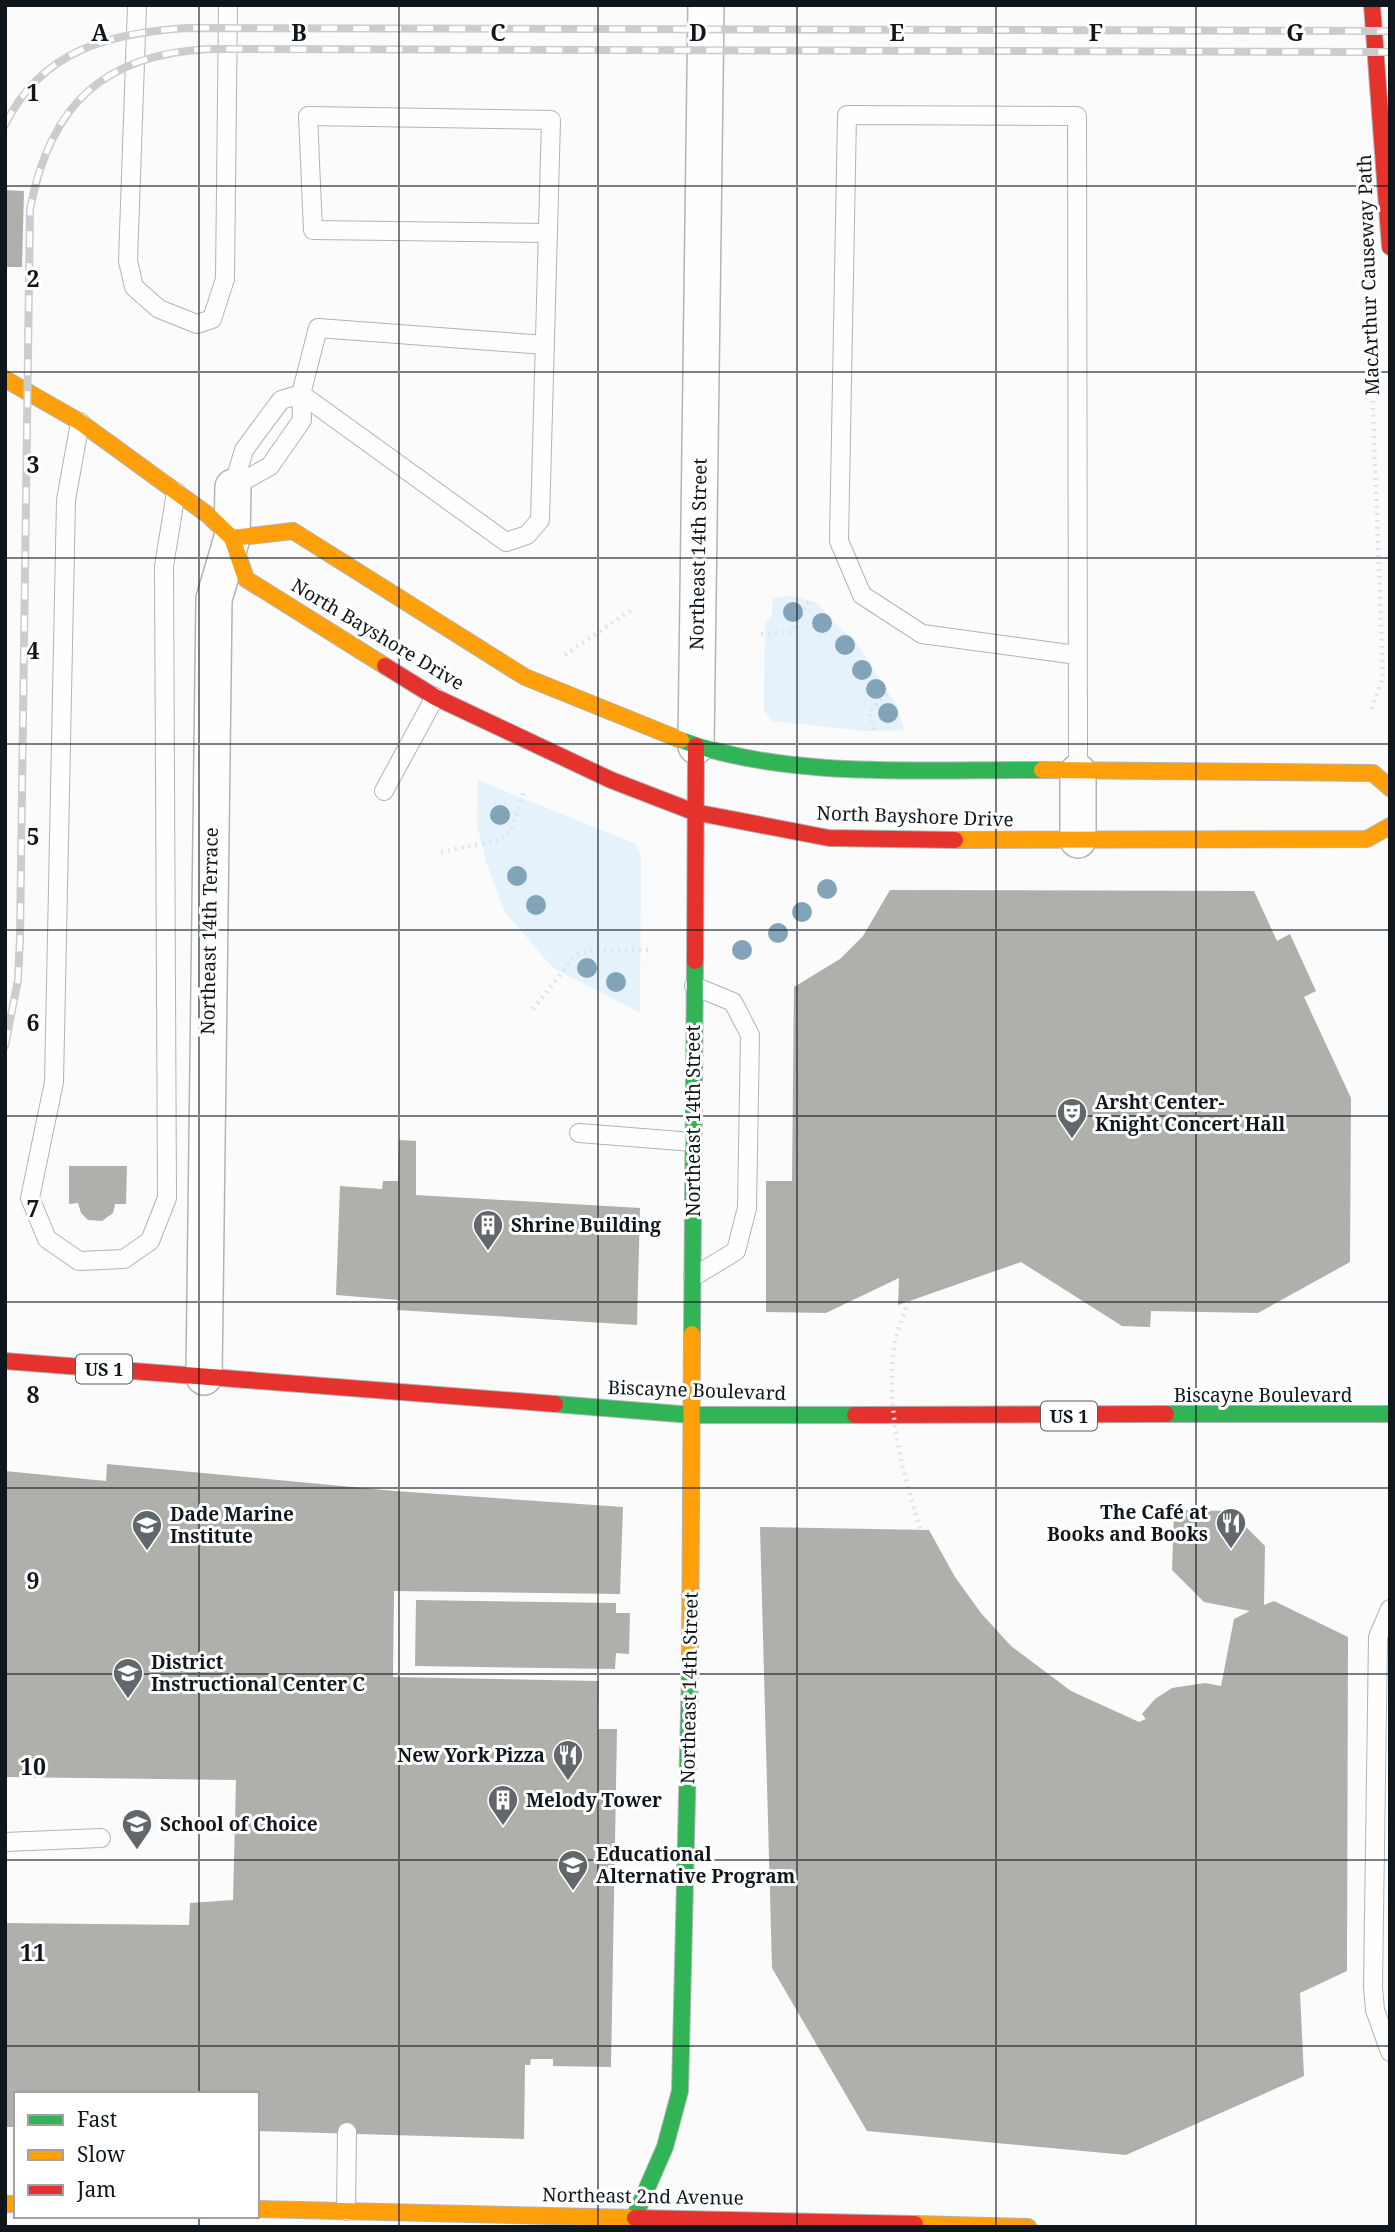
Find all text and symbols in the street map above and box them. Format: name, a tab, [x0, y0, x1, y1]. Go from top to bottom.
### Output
text: A	[91, 16, 109, 48]
text: B	[291, 16, 307, 48]
text: C	[490, 16, 506, 48]
text: D	[689, 16, 707, 48]
text: E	[889, 16, 905, 48]
text: F	[1089, 16, 1103, 48]
text: G	[1286, 16, 1304, 48]
text: 1	[27, 76, 40, 108]
street label: MacArthur Causeway Path	[1351, 154, 1385, 396]
text: 2	[27, 262, 40, 294]
text: 3	[27, 448, 40, 480]
street label: Northeast 14th Street	[683, 457, 713, 650]
street label: North Bayshore Drive	[287, 572, 469, 696]
text: 4	[27, 634, 40, 666]
street label: North Bayshore Drive	[816, 800, 1014, 832]
text: 5	[27, 820, 40, 852]
street label: Northeast 14th Terrace	[194, 827, 224, 1035]
text: 6	[27, 1006, 40, 1038]
street label: Northeast 14th Street	[680, 1025, 706, 1217]
place label: Arsht Center- Knight Concert Hall	[1095, 1089, 1285, 1137]
theatre icon: Arsht Center- Knight Concert Hall	[1055, 1096, 1089, 1140]
text: 7	[27, 1192, 40, 1224]
building icon: Shrine Building	[471, 1208, 505, 1252]
place label: Shrine Building	[511, 1212, 661, 1238]
road number: US 1	[76, 1354, 132, 1384]
street label: Biscayne Boulevard	[607, 1374, 787, 1406]
text: 8	[27, 1378, 40, 1410]
street label: Biscayne Boulevard	[1174, 1382, 1353, 1408]
road number: US 1	[1041, 1401, 1097, 1430]
place label: The Café at Books and Books	[1047, 1499, 1208, 1547]
place label: Dade Marine Institute	[170, 1501, 294, 1549]
restaurant icon: The Café at Books and Books	[1214, 1506, 1248, 1550]
school or university icon: Dade Marine Institute	[130, 1508, 164, 1552]
text: 9	[27, 1564, 40, 1596]
street label: Northeast 14th Street	[674, 1591, 704, 1784]
place label: District Instructional Center C	[151, 1649, 365, 1697]
school or university icon: District Instructional Center C	[111, 1656, 145, 1700]
restaurant icon: New York Pizza	[551, 1738, 585, 1782]
place label: New York Pizza	[397, 1742, 545, 1768]
text: 10	[20, 1750, 46, 1782]
building icon: Melody Tower	[486, 1783, 520, 1827]
place label: Melody Tower	[526, 1787, 662, 1813]
school or university icon: School of Choice	[120, 1807, 154, 1851]
place label: School of Choice	[160, 1811, 318, 1837]
place label: Educational Alternative Program	[596, 1841, 796, 1889]
school or university icon: Educational Alternative Program	[556, 1848, 590, 1892]
text: 11	[20, 1936, 46, 1968]
legend	[14, 2092, 259, 2218]
text: Fast	[77, 2105, 117, 2133]
text: Slow	[77, 2140, 126, 2168]
text: Jam	[76, 2175, 116, 2203]
street label: Northeast 2nd Avenue	[542, 2181, 744, 2211]

